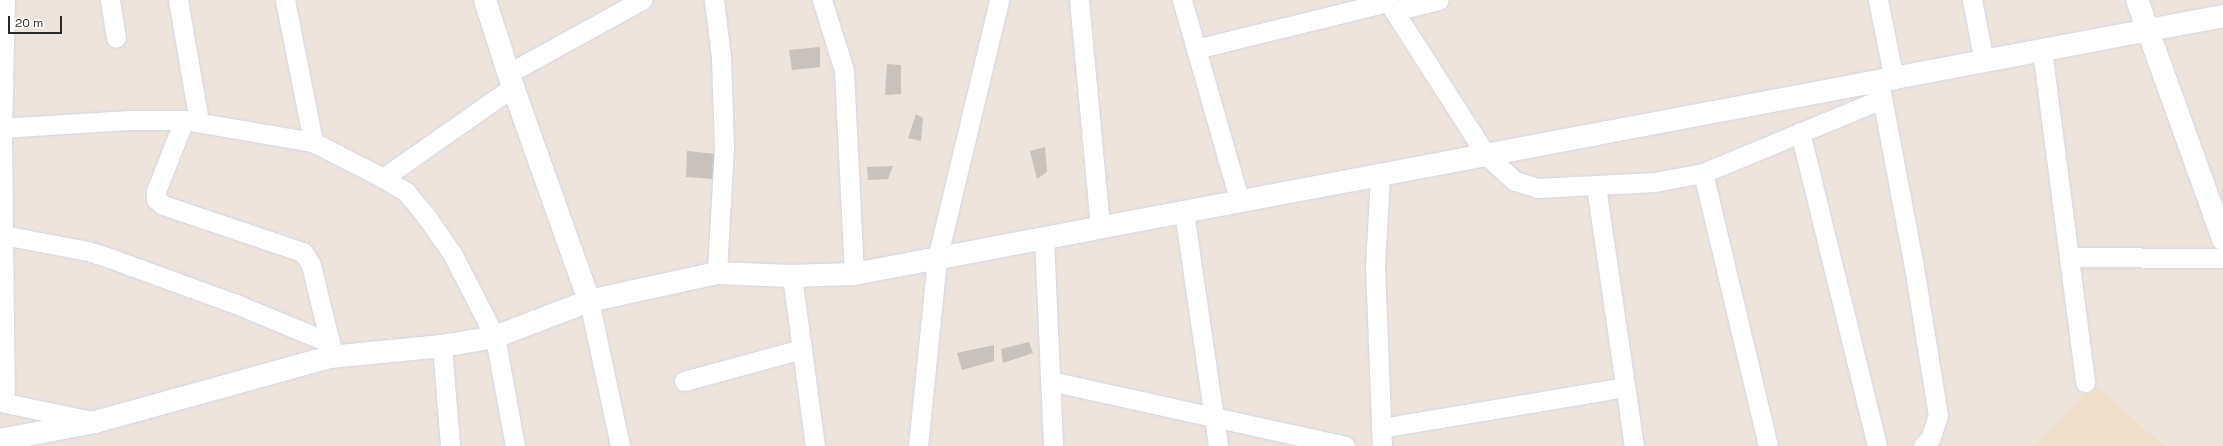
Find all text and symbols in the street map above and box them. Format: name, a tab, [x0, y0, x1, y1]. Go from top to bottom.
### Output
scale bar	[10, 8, 64, 34]
text: 20 m	[15, 15, 43, 31]

